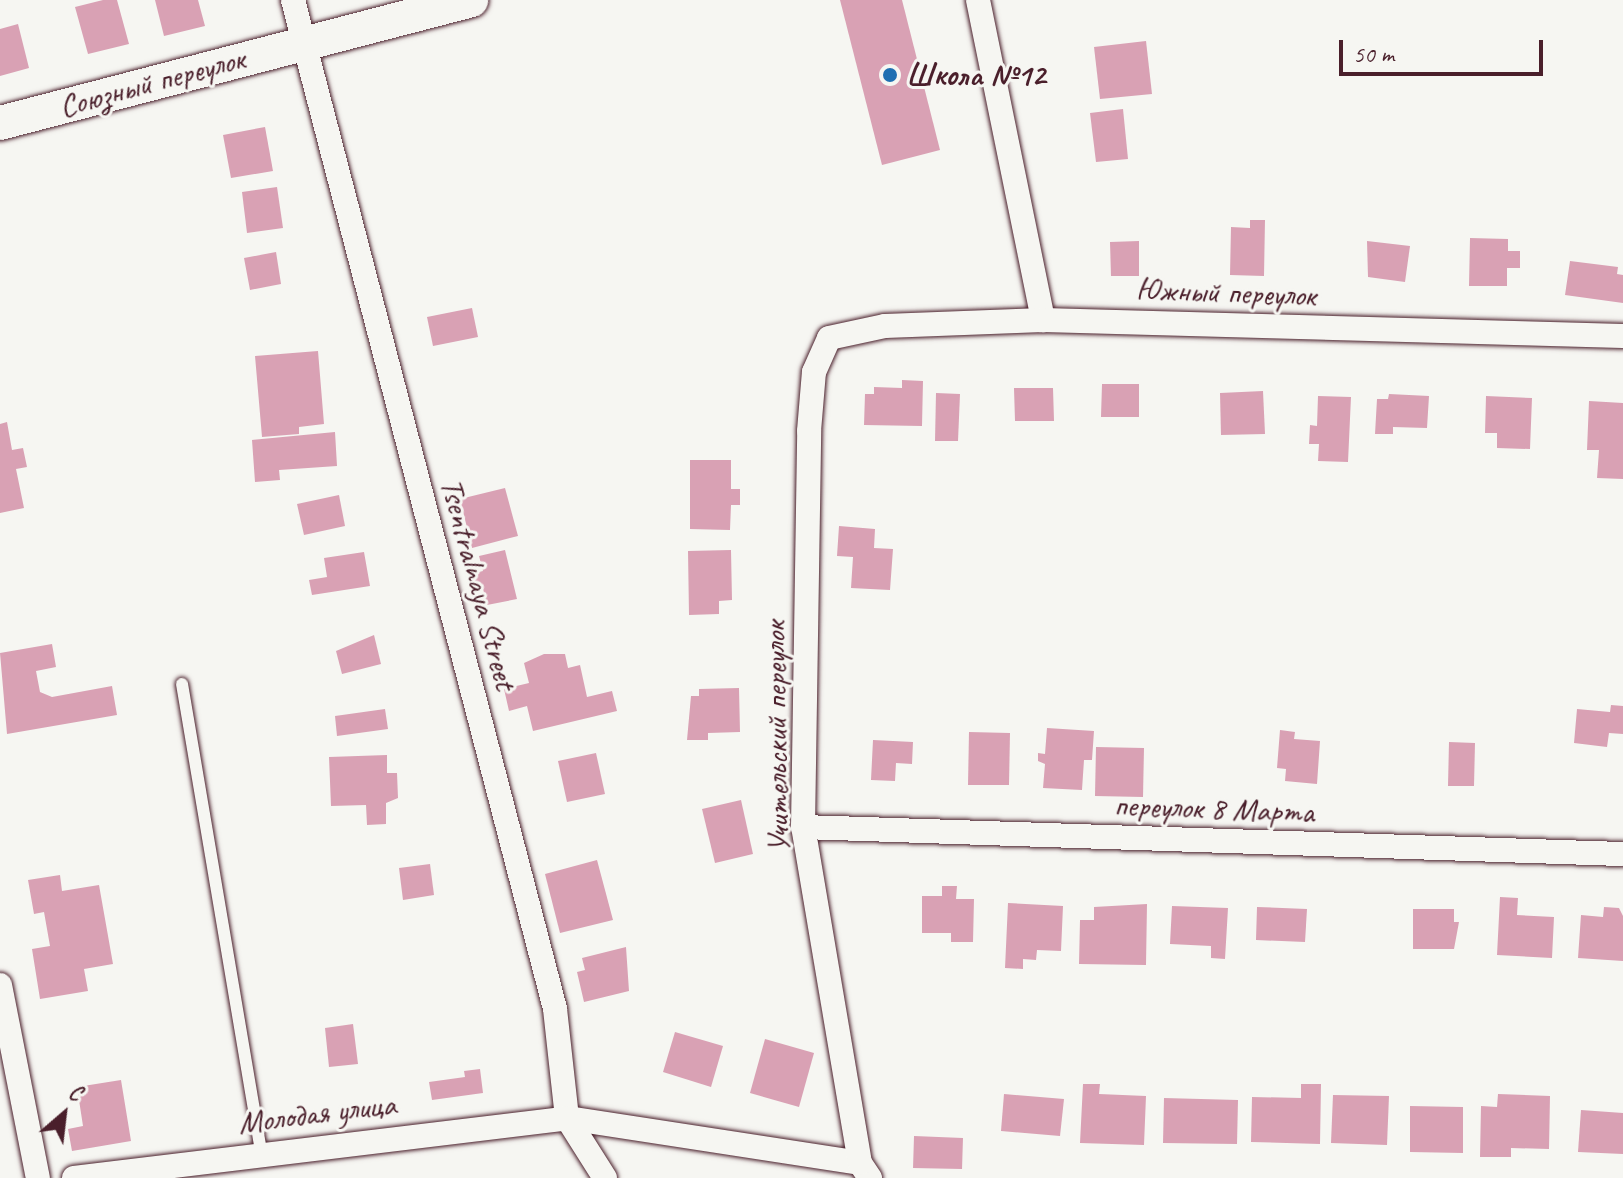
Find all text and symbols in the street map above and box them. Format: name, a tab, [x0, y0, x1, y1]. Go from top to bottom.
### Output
scale bar	[1343, 24, 1547, 74]
text: 50 m	[1353, 39, 1394, 69]
street label: Союзный переулок	[55, 40, 249, 126]
place label: Школа №12	[906, 56, 1045, 94]
marker: Школа №12	[881, 66, 899, 84]
street label: Южный переулок	[1136, 271, 1316, 315]
street label: Tsentralnaya Street	[431, 474, 525, 694]
street label: Учительский переулок	[756, 621, 798, 853]
street label: переулок 8 Марта	[1113, 786, 1315, 832]
north arrow	[24, 1074, 104, 1154]
text: С	[64, 1078, 87, 1108]
street label: Молодая улица	[235, 1085, 399, 1143]

